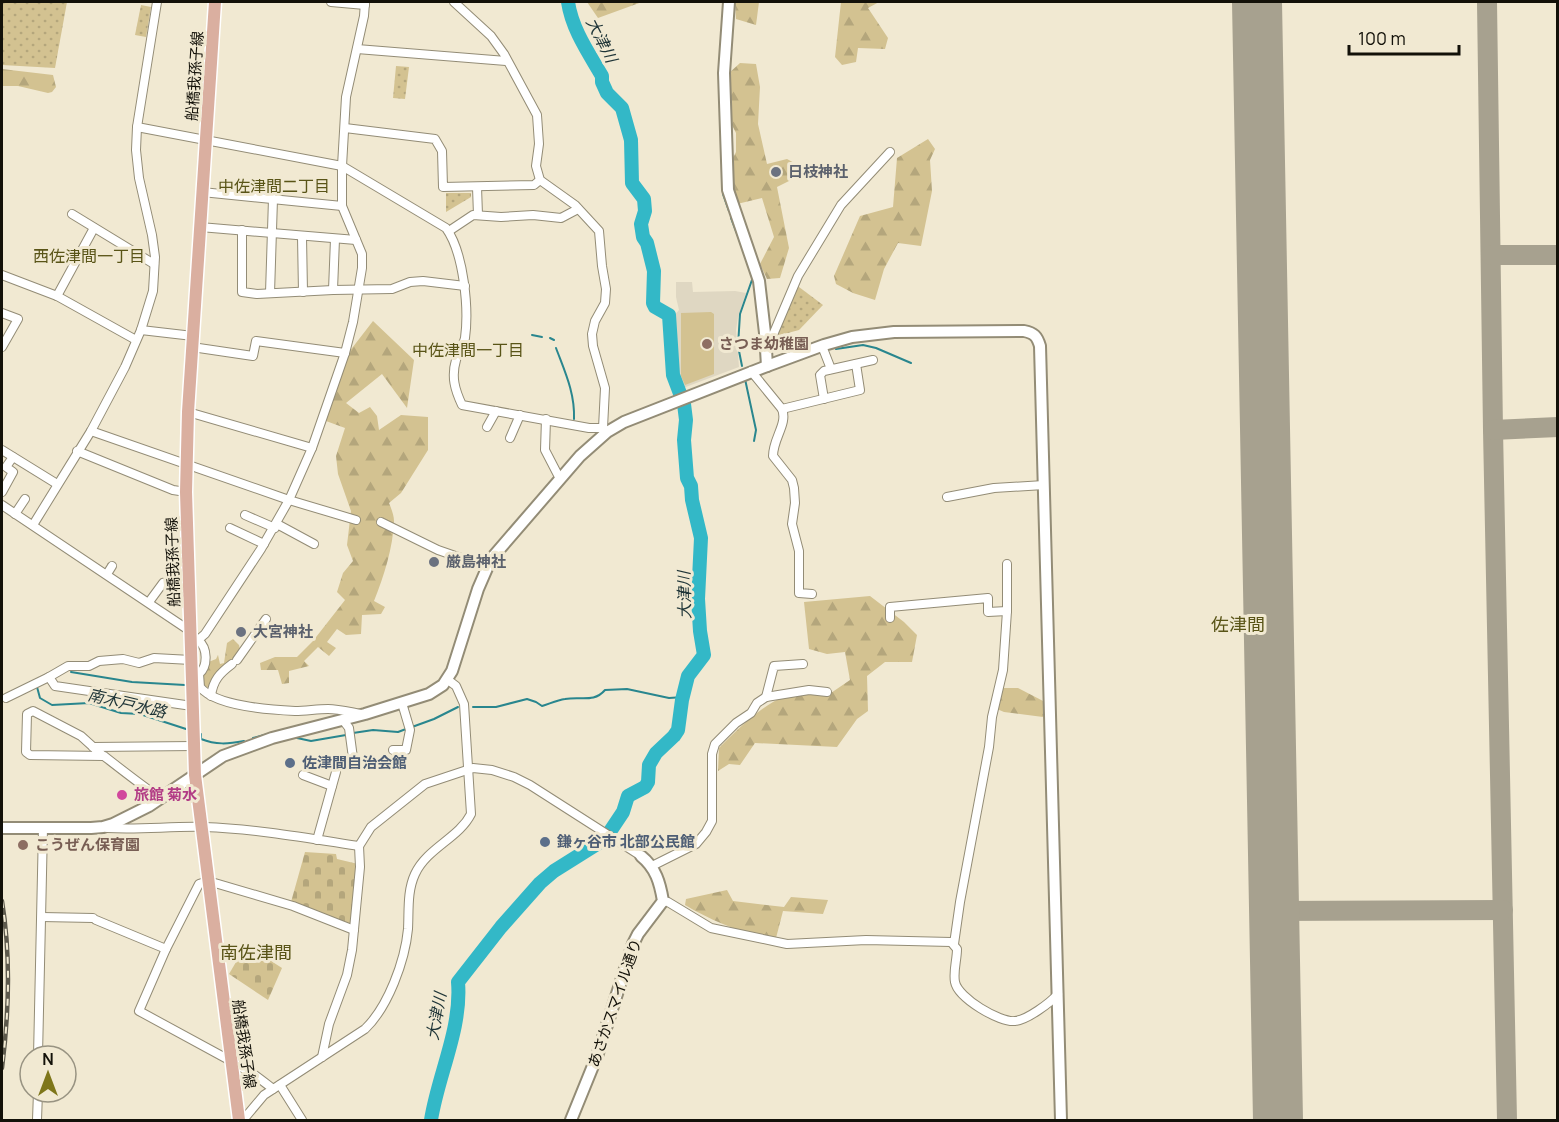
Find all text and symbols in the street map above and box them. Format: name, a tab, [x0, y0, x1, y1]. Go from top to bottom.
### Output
water label: 大津川	[581, 14, 624, 68]
scale bar	[1349, 18, 1458, 56]
text: 100 m	[1358, 26, 1406, 50]
street label: 船橋我孫子線	[181, 30, 208, 122]
place label: 日枝神社	[788, 161, 848, 182]
marker: 日枝神社	[769, 165, 783, 179]
district label: 中佐津間二丁目	[218, 175, 330, 197]
district label: 西佐津間一丁目	[33, 245, 145, 267]
place label: さつま幼稚園	[719, 333, 809, 354]
marker: さつま幼稚園	[700, 337, 714, 351]
district label: 中佐津間一丁目	[412, 339, 524, 361]
street label: 船橋我孫子線	[160, 517, 185, 607]
place label: 厳島神社	[446, 551, 506, 572]
marker: 厳島神社	[427, 555, 441, 569]
water label: 大津川	[673, 569, 695, 619]
district label: 佐津間	[1211, 612, 1265, 636]
place label: 大宮神社	[253, 621, 313, 642]
marker: 大宮神社	[234, 625, 248, 639]
water label: 南木戸水路	[86, 683, 170, 723]
place label: 佐津間自治会館	[302, 752, 407, 773]
marker: 佐津間自治会館	[283, 756, 297, 770]
place label: 旅館 菊水	[134, 784, 197, 805]
marker: 旅館 菊水	[115, 788, 129, 802]
place label: 鎌ヶ谷市 北部公民館	[556, 831, 695, 852]
place label: こうぜん保育園	[35, 834, 140, 855]
marker: 鎌ヶ谷市 北部公民館	[538, 835, 552, 849]
marker: こうぜん保育園	[16, 838, 30, 852]
street label: あさかスマイル通り	[583, 936, 646, 1070]
district label: 南佐津間	[220, 940, 292, 964]
water label: 大津川	[421, 988, 451, 1042]
street label: 船橋我孫子線	[228, 998, 261, 1090]
north arrow	[18, 1044, 78, 1104]
text: N	[42, 1048, 54, 1070]

